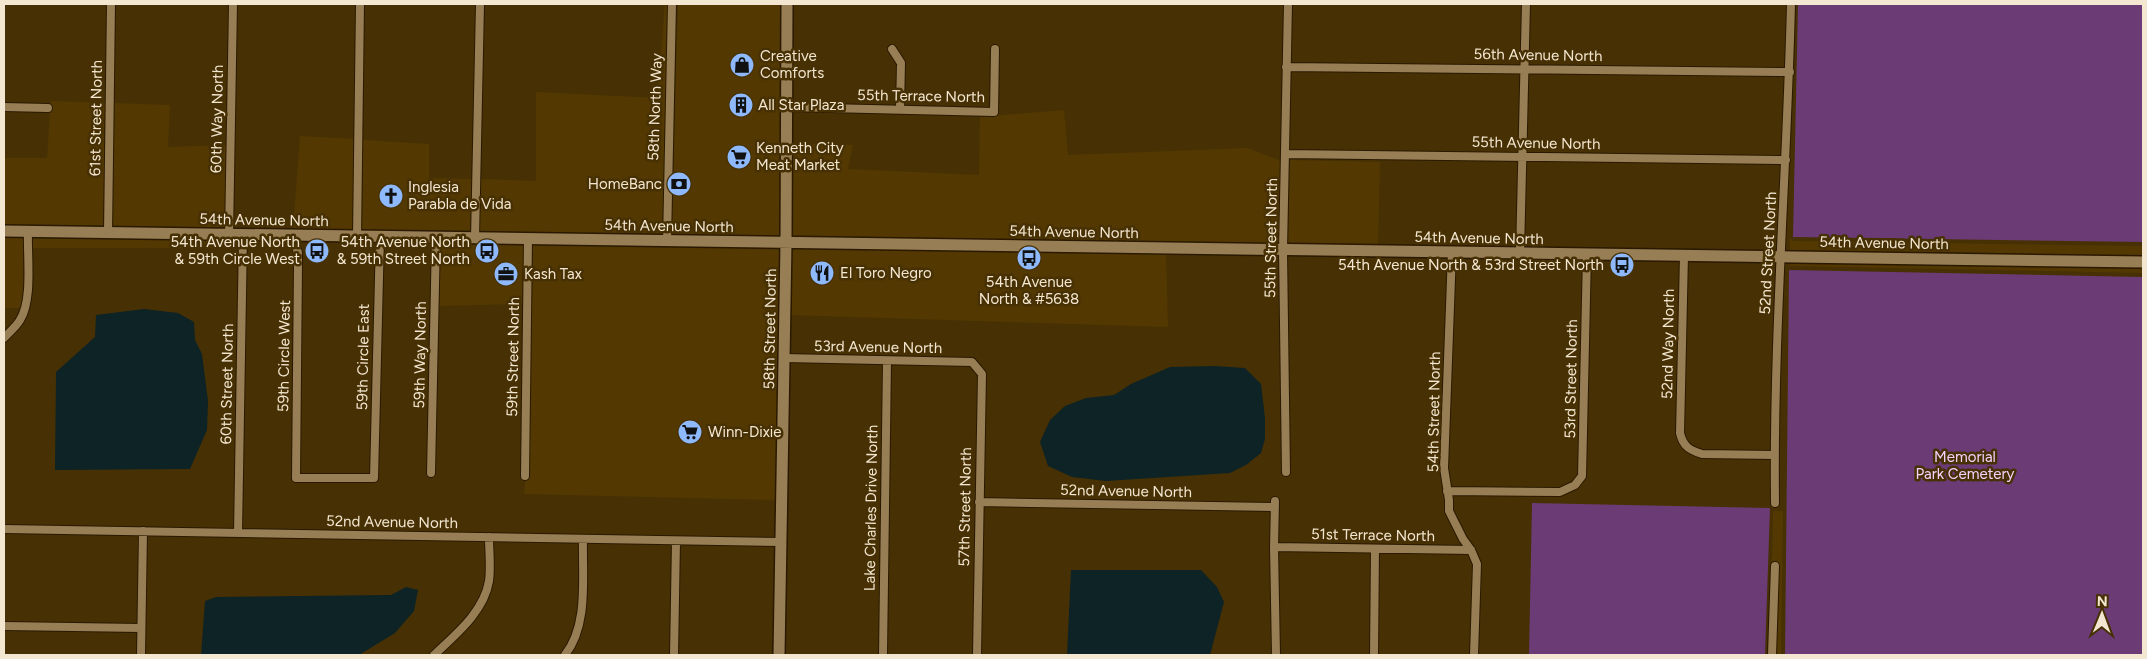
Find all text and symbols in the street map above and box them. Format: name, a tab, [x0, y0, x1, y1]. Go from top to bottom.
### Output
street label: 56th Avenue North	[1473, 45, 1603, 65]
place label: Creative Comforts	[760, 47, 824, 82]
shop icon: Creative Comforts	[729, 52, 755, 78]
street label: 58th North Way	[644, 53, 666, 161]
street label: 61st Street North	[86, 60, 106, 176]
street label: 60th Way North	[207, 65, 227, 173]
street label: 55th Terrace North	[857, 86, 985, 106]
building icon: All Star Plaza	[728, 92, 754, 118]
place label: All Star Plaza	[758, 96, 844, 114]
street label: 55th Avenue North	[1471, 133, 1601, 153]
place label: Kenneth City Meat Market	[756, 139, 844, 174]
supermarket icon: Kenneth City Meat Market	[726, 144, 752, 170]
bank icon: HomeBanc	[666, 171, 692, 197]
place label: HomeBanc	[588, 175, 662, 193]
place label: Inglesia Parabla de Vida	[408, 178, 511, 213]
street label: 55th Street North	[1261, 178, 1281, 298]
church icon: Inglesia Parabla de Vida	[378, 183, 404, 209]
street label: 52nd Street North	[1756, 191, 1780, 315]
street label: 54th Avenue North	[199, 210, 329, 230]
street label: 54th Avenue North	[604, 216, 734, 236]
street label: 54th Avenue North	[1009, 222, 1139, 242]
street label: 54th Avenue North	[1414, 228, 1544, 248]
place label: 54th Avenue North & 59th Circle West	[170, 233, 300, 268]
place label: 54th Avenue North & 59th Street North	[337, 233, 470, 268]
street label: 54th Avenue North	[1819, 233, 1949, 253]
bus stop icon: 54th Avenue North & 59th Circle West	[304, 238, 330, 264]
bus stop icon: 54th Avenue North & 59th Street North	[474, 238, 500, 264]
bus stop icon: 54th Avenue North & #5638	[1016, 245, 1042, 271]
bus stop icon: 54th Avenue North & 53rd Street North	[1609, 252, 1635, 278]
place label: 54th Avenue North & 53rd Street North	[1338, 256, 1604, 274]
restaurant icon: El Toro Negro	[809, 260, 835, 286]
office icon: Kash Tax	[493, 261, 519, 287]
place label: El Toro Negro	[840, 264, 932, 282]
place label: Kash Tax	[524, 265, 582, 283]
street label: 58th Street North	[760, 268, 780, 390]
place label: 54th Avenue North & #5638	[979, 273, 1079, 308]
street label: 52nd Way North	[1658, 289, 1678, 399]
street label: 59th Street North	[503, 297, 523, 417]
street label: 59th Circle West	[274, 299, 294, 412]
street label: 59th Way North	[410, 301, 430, 409]
street label: 59th Circle East	[353, 303, 373, 411]
street label: 53rd Street North	[1561, 319, 1581, 439]
street label: 60th Street North	[217, 323, 237, 445]
street label: 53rd Avenue North	[814, 337, 942, 357]
street label: 54th Street North	[1424, 351, 1444, 473]
supermarket icon: Winn-Dixie	[677, 419, 703, 445]
place label: Winn-Dixie	[708, 423, 781, 441]
street label: Lake Charles Drive North	[861, 425, 881, 591]
street label: 57th Street North	[955, 447, 975, 567]
park label: Memorial Park Cemetery	[1916, 448, 2015, 483]
street label: 52nd Avenue North	[1060, 481, 1192, 501]
street label: 52nd Avenue North	[326, 512, 458, 532]
street label: 51st Terrace North	[1311, 525, 1435, 545]
north arrow	[2077, 589, 2127, 639]
text: N	[2097, 593, 2108, 610]

